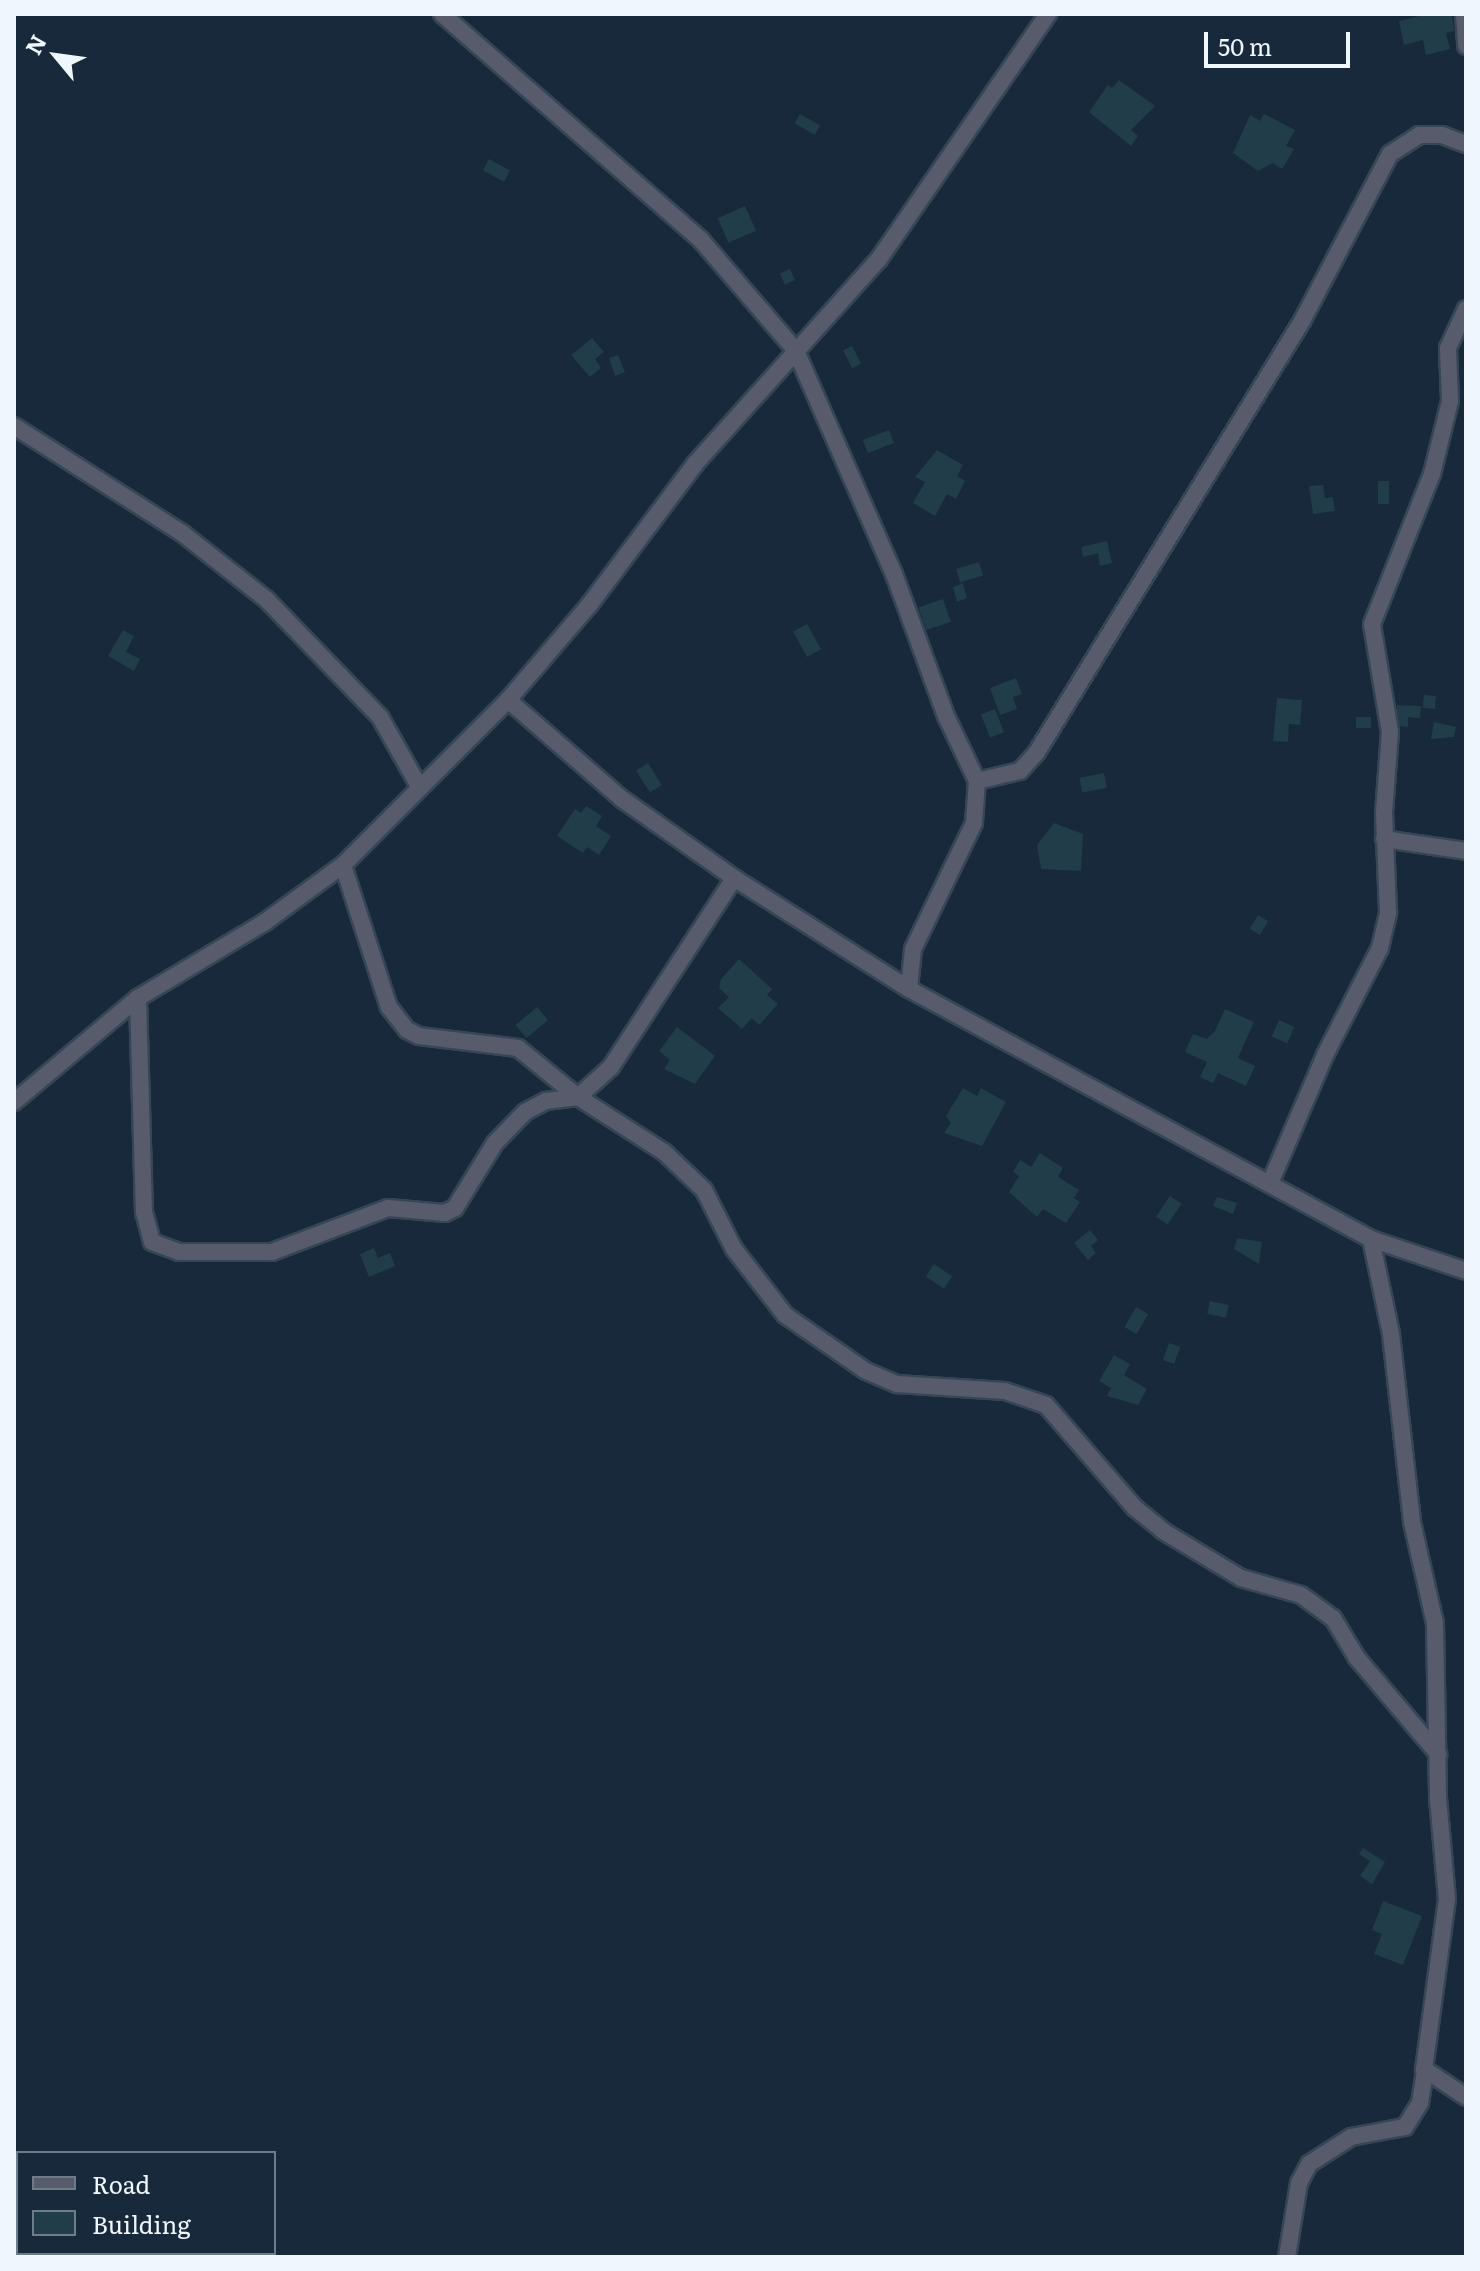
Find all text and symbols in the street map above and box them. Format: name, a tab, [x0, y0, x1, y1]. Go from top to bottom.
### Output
north arrow	[16, 16, 96, 96]
scale bar	[1208, 16, 1354, 66]
text: N	[16, 28, 53, 60]
text: 50 m	[1218, 28, 1272, 63]
legend	[16, 2151, 276, 2255]
text: Road	[92, 2166, 150, 2201]
text: Building	[92, 2206, 191, 2241]

